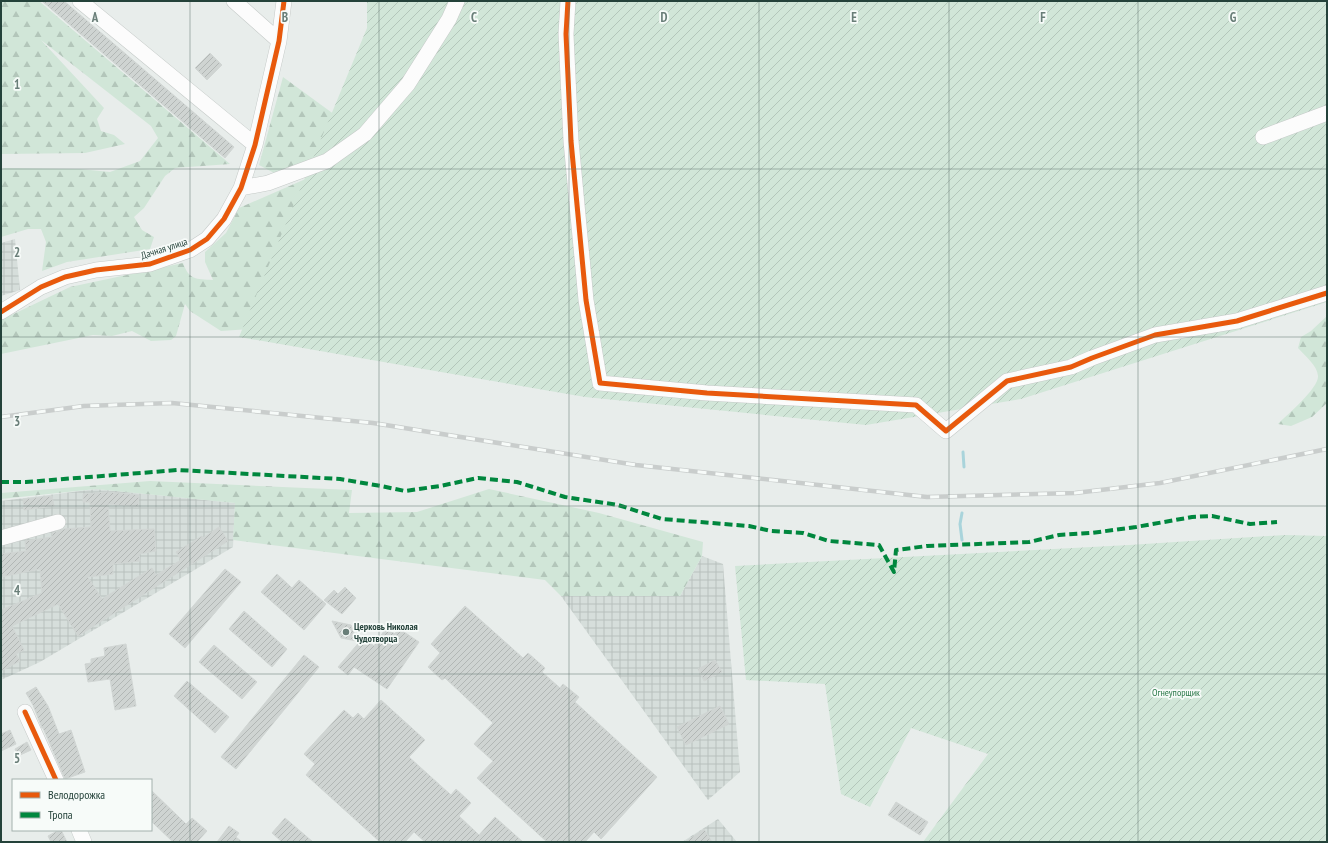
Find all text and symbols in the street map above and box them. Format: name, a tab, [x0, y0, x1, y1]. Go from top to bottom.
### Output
text: A	[91, 9, 99, 26]
text: B	[282, 9, 288, 26]
text: C	[471, 9, 477, 26]
text: D	[661, 9, 668, 26]
text: E	[851, 9, 857, 26]
text: F	[1040, 9, 1046, 26]
text: G	[1230, 9, 1237, 26]
text: 1	[14, 76, 20, 93]
street label: Дачная улица	[139, 235, 189, 262]
text: 2	[14, 244, 20, 261]
text: 3	[14, 413, 20, 430]
text: 4	[14, 582, 21, 599]
place label: Церковь Николая Чудотворца	[354, 620, 418, 645]
marker: Церковь Николая Чудотворца	[341, 627, 351, 637]
park label: Огнеупорщик	[1152, 686, 1200, 699]
text: 5	[14, 750, 20, 767]
legend	[12, 779, 152, 831]
text: Велодорожка	[48, 787, 105, 802]
text: Тропа	[48, 807, 73, 822]

